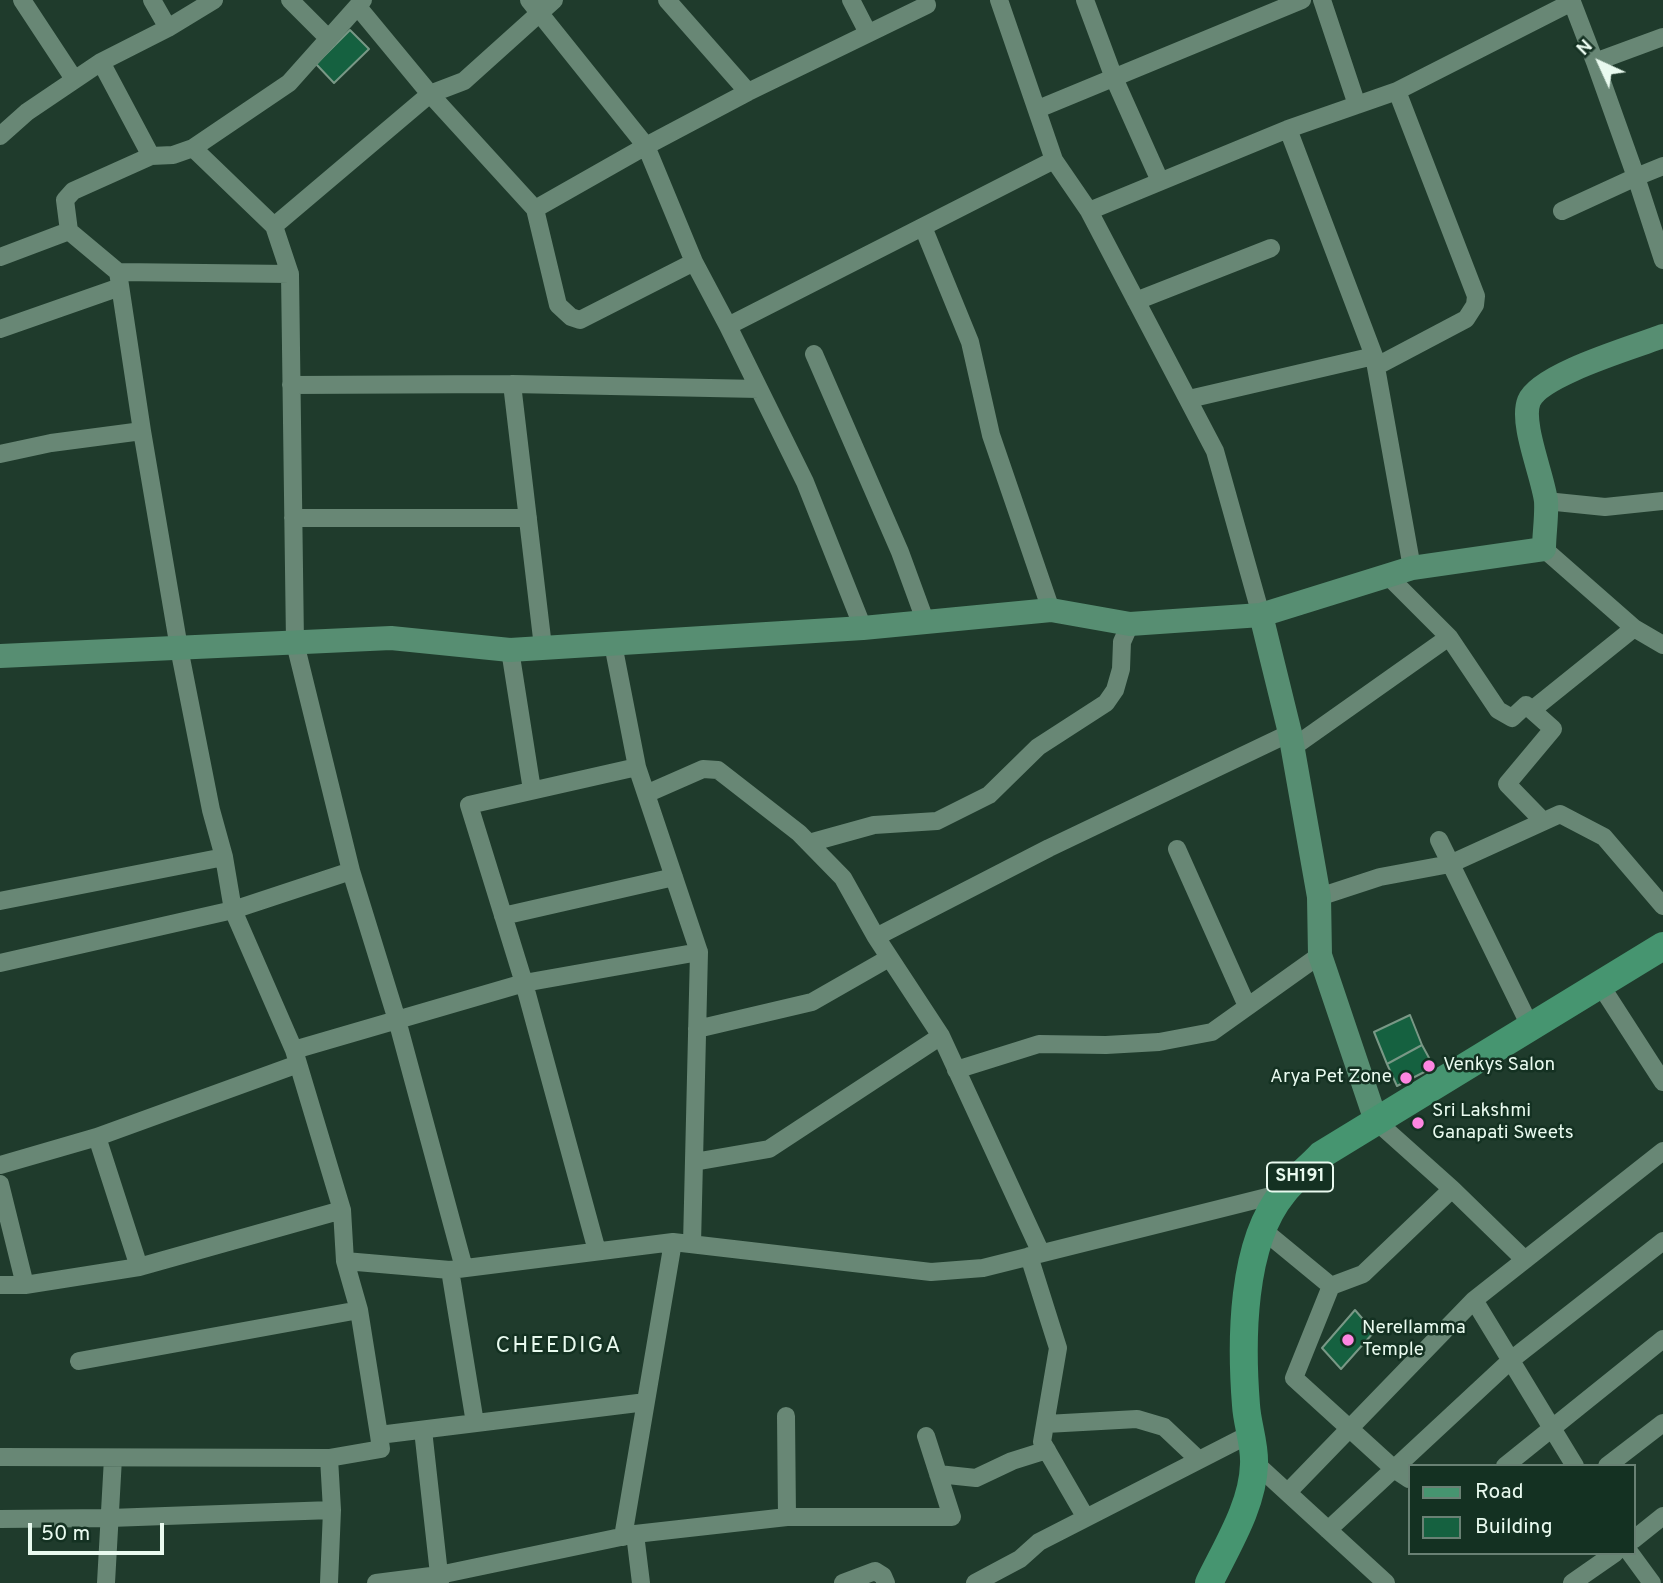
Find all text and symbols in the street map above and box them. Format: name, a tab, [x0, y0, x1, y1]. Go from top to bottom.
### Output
north arrow	[1565, 28, 1635, 98]
text: N	[1572, 35, 1598, 61]
place label: Venkys Salon	[1443, 1055, 1555, 1077]
marker: Venkys Salon	[1421, 1058, 1437, 1074]
place label: Arya Pet Zone	[1270, 1067, 1392, 1089]
marker: Arya Pet Zone	[1398, 1070, 1414, 1086]
place label: Sri Lakshmi Ganapati Sweets	[1432, 1101, 1574, 1145]
marker: Sri Lakshmi Ganapati Sweets	[1410, 1115, 1426, 1131]
road number: SH191	[1267, 1162, 1333, 1192]
place label: Nerellamma Temple	[1362, 1318, 1466, 1362]
marker: Nerellamma Temple	[1340, 1332, 1356, 1348]
district label: CHEEDIGA	[496, 1333, 622, 1361]
legend	[1408, 1464, 1635, 1555]
text: Road	[1475, 1479, 1524, 1506]
scale bar	[32, 1510, 168, 1554]
text: Building	[1475, 1514, 1553, 1541]
text: 50 m	[41, 1521, 90, 1548]

